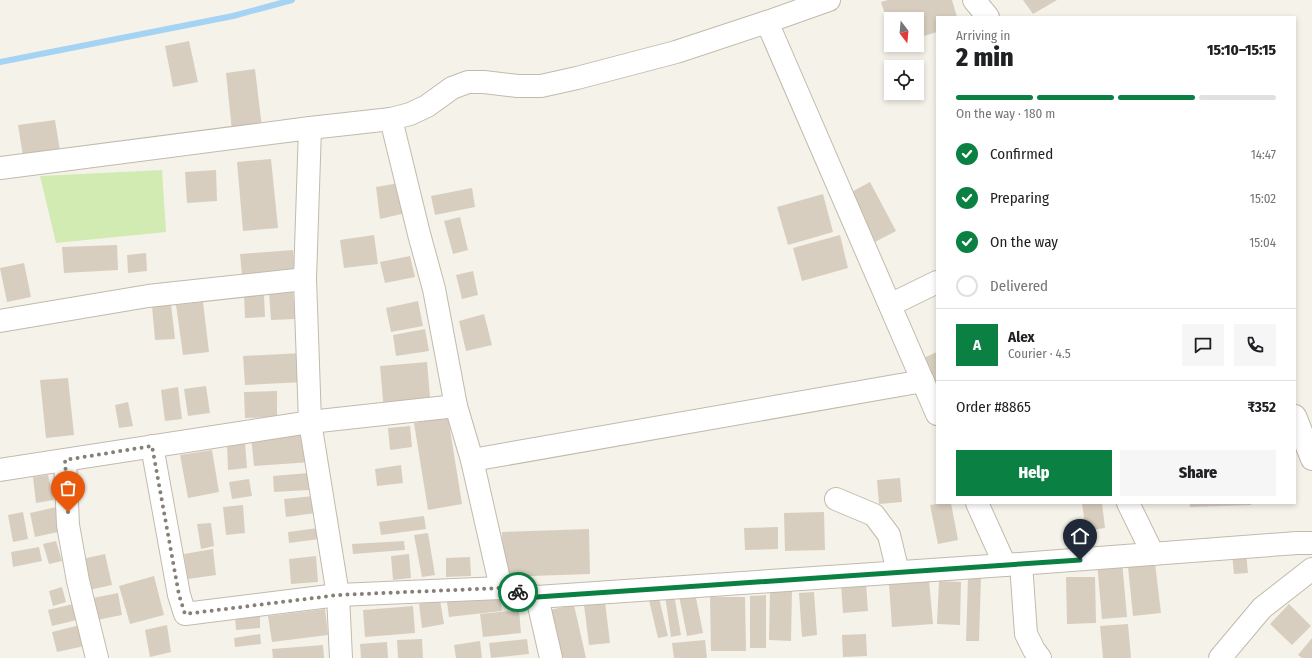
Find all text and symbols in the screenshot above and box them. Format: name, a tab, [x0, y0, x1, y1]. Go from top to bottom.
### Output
north arrow	[884, 12, 924, 52]
map controls	[884, 12, 924, 100]
text: Arriving in	[956, 28, 1010, 43]
text: 15:10–15:15	[1207, 41, 1276, 59]
text: 2 min	[956, 42, 1014, 73]
button: locate	[884, 60, 924, 100]
text: On the way · 180 m	[956, 106, 1055, 121]
icon: check	[956, 143, 978, 165]
text: Confirmed	[990, 145, 1053, 163]
text: 14:47	[1251, 147, 1276, 162]
icon: check	[956, 187, 978, 209]
text: Preparing	[990, 189, 1049, 207]
text: 15:02	[1250, 191, 1276, 206]
icon: check	[956, 231, 978, 253]
text: On the way	[990, 233, 1058, 251]
text: 15:04	[1249, 235, 1276, 250]
text: Delivered	[990, 277, 1048, 295]
button: chat	[1182, 324, 1224, 366]
button: phone	[1234, 324, 1276, 366]
text: Alex	[1008, 328, 1035, 346]
text: A	[973, 336, 981, 354]
text: Courier · 4.5	[1008, 346, 1071, 361]
text: Order #8865	[956, 398, 1031, 416]
text: ₹352	[1247, 398, 1276, 416]
button: Help	[956, 450, 1112, 496]
button: Share	[1120, 450, 1276, 496]
pin	[51, 471, 85, 512]
icon: bag	[57, 477, 79, 499]
pin	[1063, 519, 1097, 560]
icon: home	[1069, 525, 1091, 547]
courier	[498, 572, 538, 612]
icon: bike	[507, 581, 529, 603]

